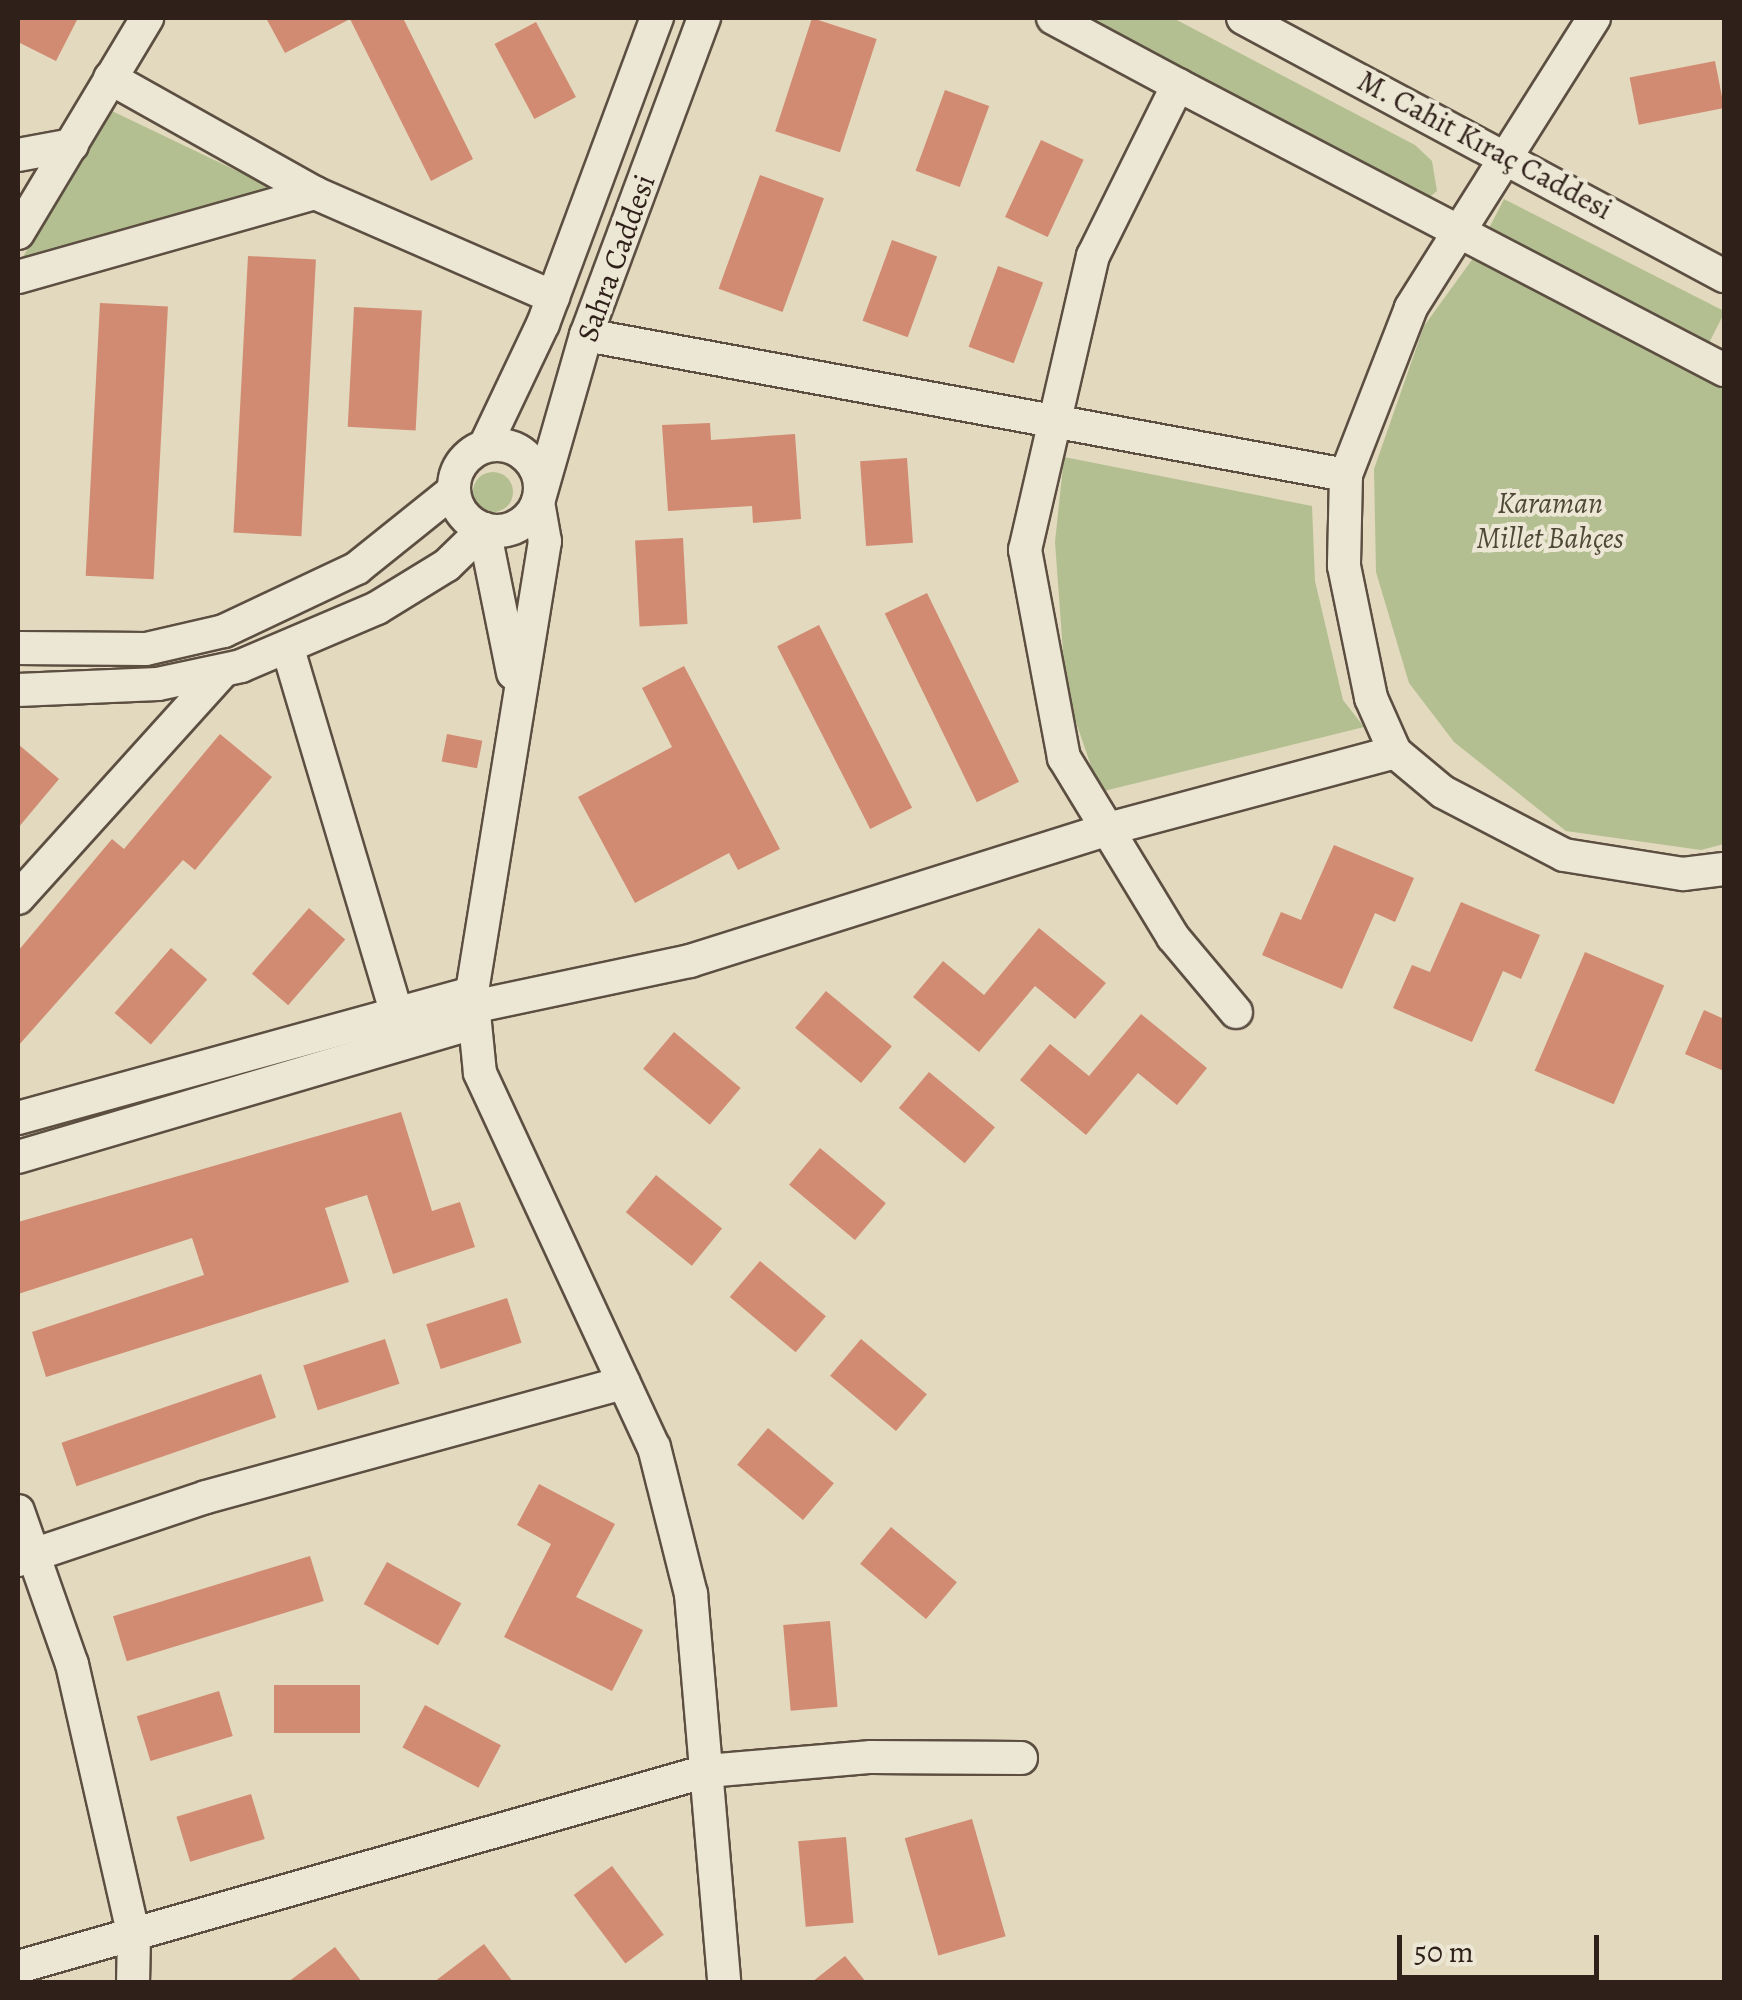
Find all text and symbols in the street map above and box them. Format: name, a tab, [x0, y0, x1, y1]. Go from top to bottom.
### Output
street label: M. Cahit Kıraç Caddesi	[1351, 63, 1619, 227]
street label: Sahra Caddesi	[569, 169, 663, 347]
park label: Karaman Millet Bahçes	[1476, 485, 1624, 556]
scale bar	[1402, 1915, 1604, 1977]
text: 50 m	[1414, 1932, 1474, 1972]

